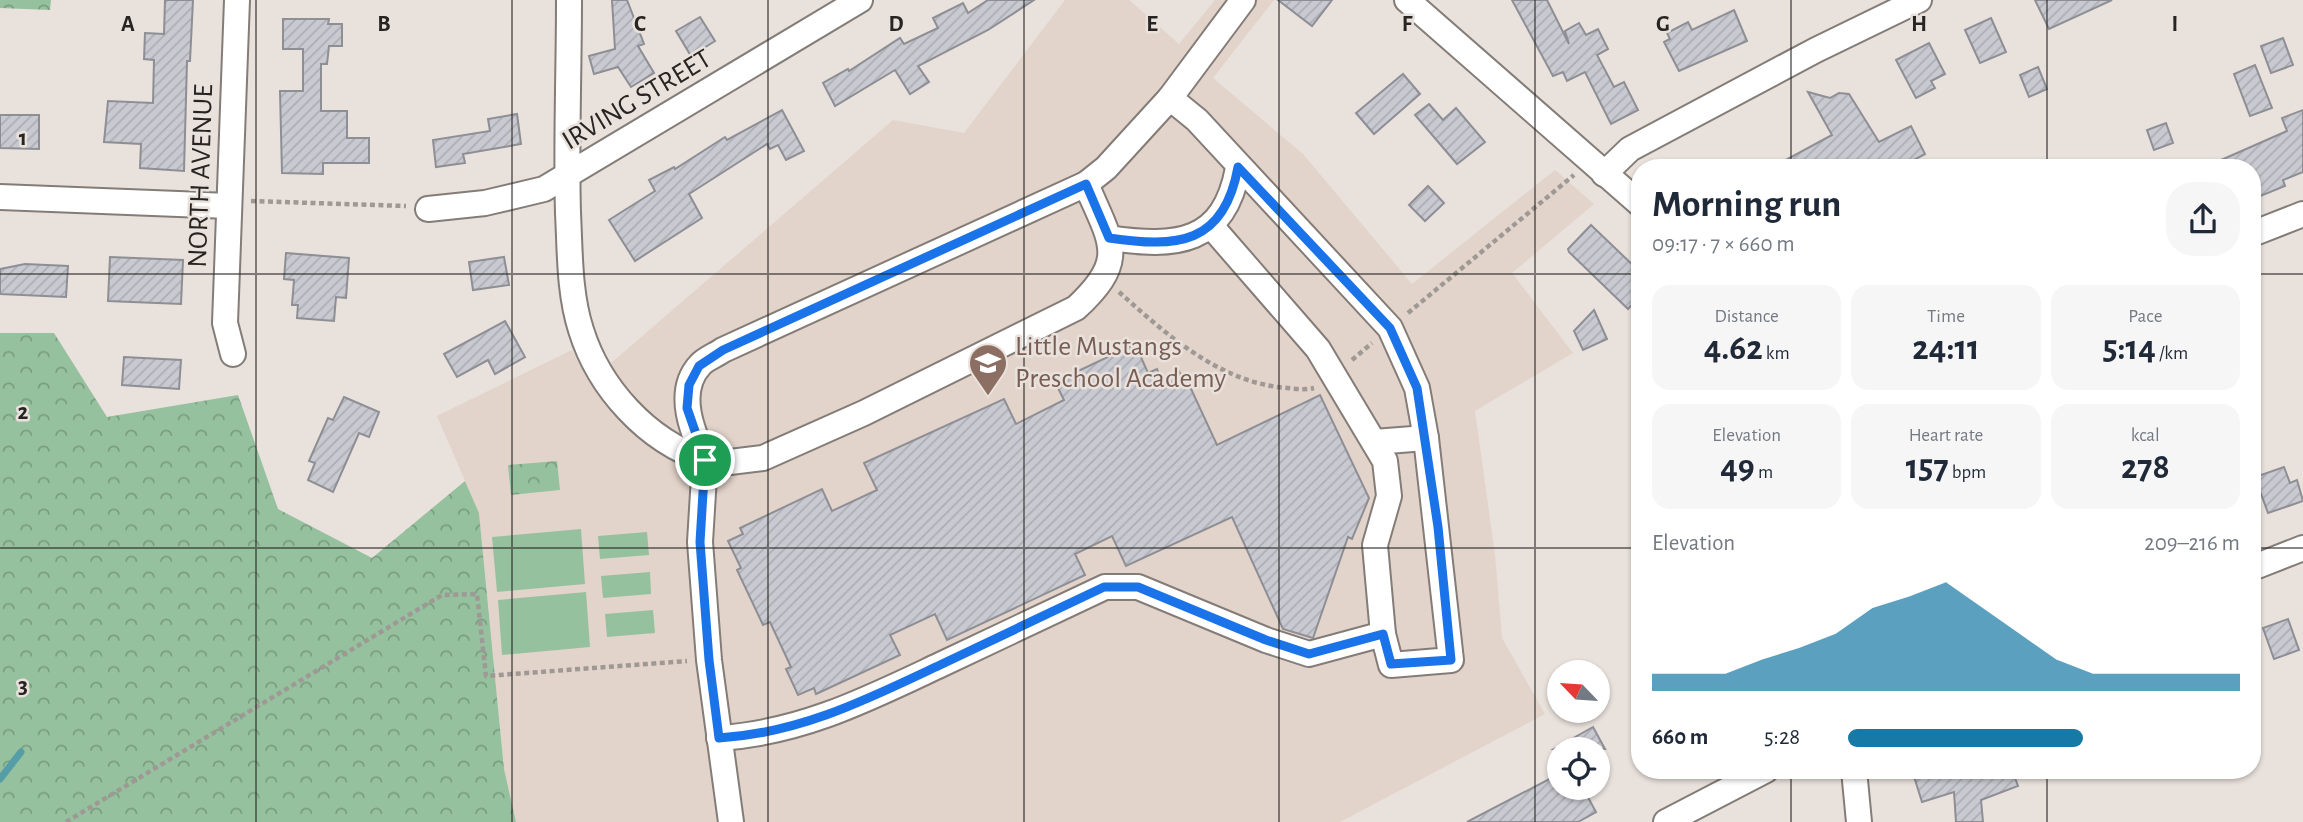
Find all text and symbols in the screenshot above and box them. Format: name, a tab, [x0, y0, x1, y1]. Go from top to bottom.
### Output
text: A	[121, 13, 135, 36]
text: B	[377, 13, 391, 36]
text: C	[634, 13, 646, 36]
text: D	[888, 13, 904, 36]
text: E	[1146, 13, 1158, 36]
text: F	[1402, 13, 1413, 36]
text: G	[1656, 13, 1670, 36]
text: H	[1911, 13, 1927, 36]
text: I	[2172, 13, 2178, 36]
street label: IRVING STREET	[558, 44, 717, 155]
street label: NORTH AVENUE	[184, 84, 218, 268]
text: 1	[19, 127, 27, 150]
button: share	[2166, 182, 2240, 256]
text: Morning run	[1652, 186, 1841, 224]
text: 09:17 · 7 × 660 m	[1652, 233, 1795, 256]
text: Distance	[1714, 307, 1779, 326]
text: Time	[1927, 307, 1965, 326]
text: Pace	[2128, 307, 2162, 326]
text: 4.62	[1704, 331, 1763, 366]
text: 24:11	[1912, 331, 1980, 366]
text: 5:14	[2102, 331, 2156, 366]
place label: Little Mustangs Preschool Academy	[1015, 333, 1226, 393]
school or university icon: Little Mustangs Preschool Academy	[967, 342, 1009, 397]
text: km	[1763, 344, 1790, 363]
text: /km	[2156, 344, 2188, 363]
text: 2	[18, 401, 29, 424]
text: Elevation	[1712, 426, 1781, 445]
text: Heart rate	[1909, 426, 1983, 445]
text: kcal	[2131, 426, 2160, 445]
pin	[675, 430, 735, 490]
icon: arrive	[686, 441, 724, 479]
text: 49	[1720, 450, 1755, 485]
text: 157	[1906, 450, 1949, 485]
text: 278	[2121, 450, 2170, 485]
text: m	[1755, 463, 1773, 482]
text: bpm	[1949, 463, 1986, 482]
text: Elevation	[1652, 532, 1735, 555]
text: 209–216 m	[2144, 532, 2240, 555]
north arrow	[1547, 660, 1610, 723]
map controls	[1547, 660, 1610, 800]
text: 3	[18, 675, 28, 698]
text: 660 m	[1652, 726, 1708, 749]
text: 5:28	[1764, 726, 1800, 749]
button: locate	[1547, 737, 1610, 800]

